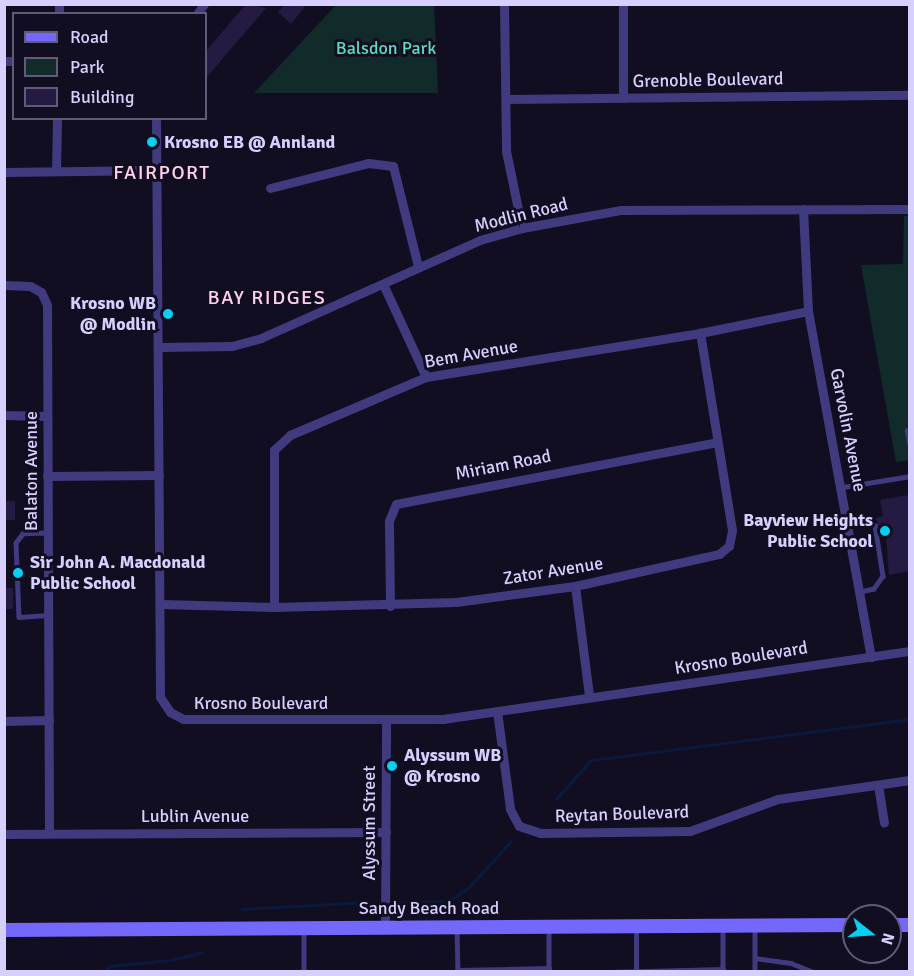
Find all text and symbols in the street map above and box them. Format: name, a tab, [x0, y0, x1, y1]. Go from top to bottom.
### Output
legend	[12, 12, 207, 120]
text: Road	[70, 26, 109, 48]
park label: Balsdon Park	[336, 37, 436, 59]
text: Park	[70, 56, 105, 78]
street label: Grenoble Boulevard	[632, 68, 784, 92]
text: Building	[70, 86, 134, 108]
place label: Krosno EB @ Annland	[164, 131, 335, 153]
marker: Krosno EB @ Annland	[145, 135, 159, 149]
district label: FAIRPORT	[113, 160, 211, 184]
street label: Modlin Road	[472, 193, 570, 237]
district label: BAY RIDGES	[208, 285, 326, 309]
place label: Krosno WB @ Modlin	[70, 293, 156, 336]
marker: Krosno WB @ Modlin	[161, 307, 175, 321]
street label: Bem Avenue	[423, 335, 519, 373]
street label: Garvolin Avenue	[825, 366, 871, 494]
street label: Balaton Avenue	[20, 411, 42, 531]
street label: Miriam Road	[453, 445, 553, 485]
place label: Bayview Heights Public School	[743, 510, 873, 552]
marker: Bayview Heights Public School	[878, 524, 892, 538]
place label: Sir John A. Macdonald Public School	[30, 552, 205, 594]
street label: Zator Avenue	[501, 552, 605, 590]
marker: Sir John A. Macdonald Public School	[11, 566, 25, 580]
street label: Krosno Boulevard	[673, 637, 809, 679]
street label: Krosno Boulevard	[194, 692, 328, 714]
place label: Alyssum WB @ Krosno	[404, 745, 501, 788]
marker: Alyssum WB @ Krosno	[385, 759, 399, 773]
street label: Alyssum Street	[358, 765, 380, 881]
street label: Reytan Boulevard	[554, 801, 690, 827]
street label: Lublin Avenue	[141, 805, 249, 827]
street label: Sandy Beach Road	[359, 897, 499, 919]
north arrow	[842, 904, 902, 964]
text: N	[876, 930, 898, 947]

